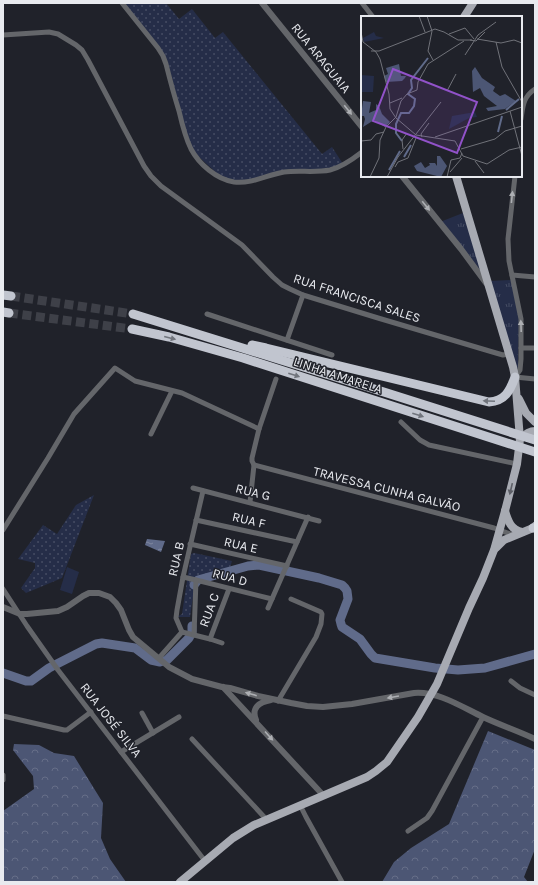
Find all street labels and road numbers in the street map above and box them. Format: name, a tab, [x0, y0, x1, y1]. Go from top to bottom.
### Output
street label: RUA ARAGUAIA	[288, 20, 354, 96]
street label: RUA FRANCISCA SALES	[292, 270, 422, 326]
street label: LINHA AMARELA	[292, 354, 385, 397]
street label: TRAVESSA CUNHA GALVÃO	[312, 463, 462, 515]
street label: RUA G	[234, 480, 272, 504]
street label: RUA F	[231, 509, 267, 531]
street label: RUA E	[223, 534, 259, 556]
street label: RUA B	[165, 540, 187, 578]
street label: RUA D	[211, 565, 249, 589]
street label: RUA C	[196, 591, 222, 629]
street label: RUA JOSÉ SILVA	[77, 679, 147, 761]

